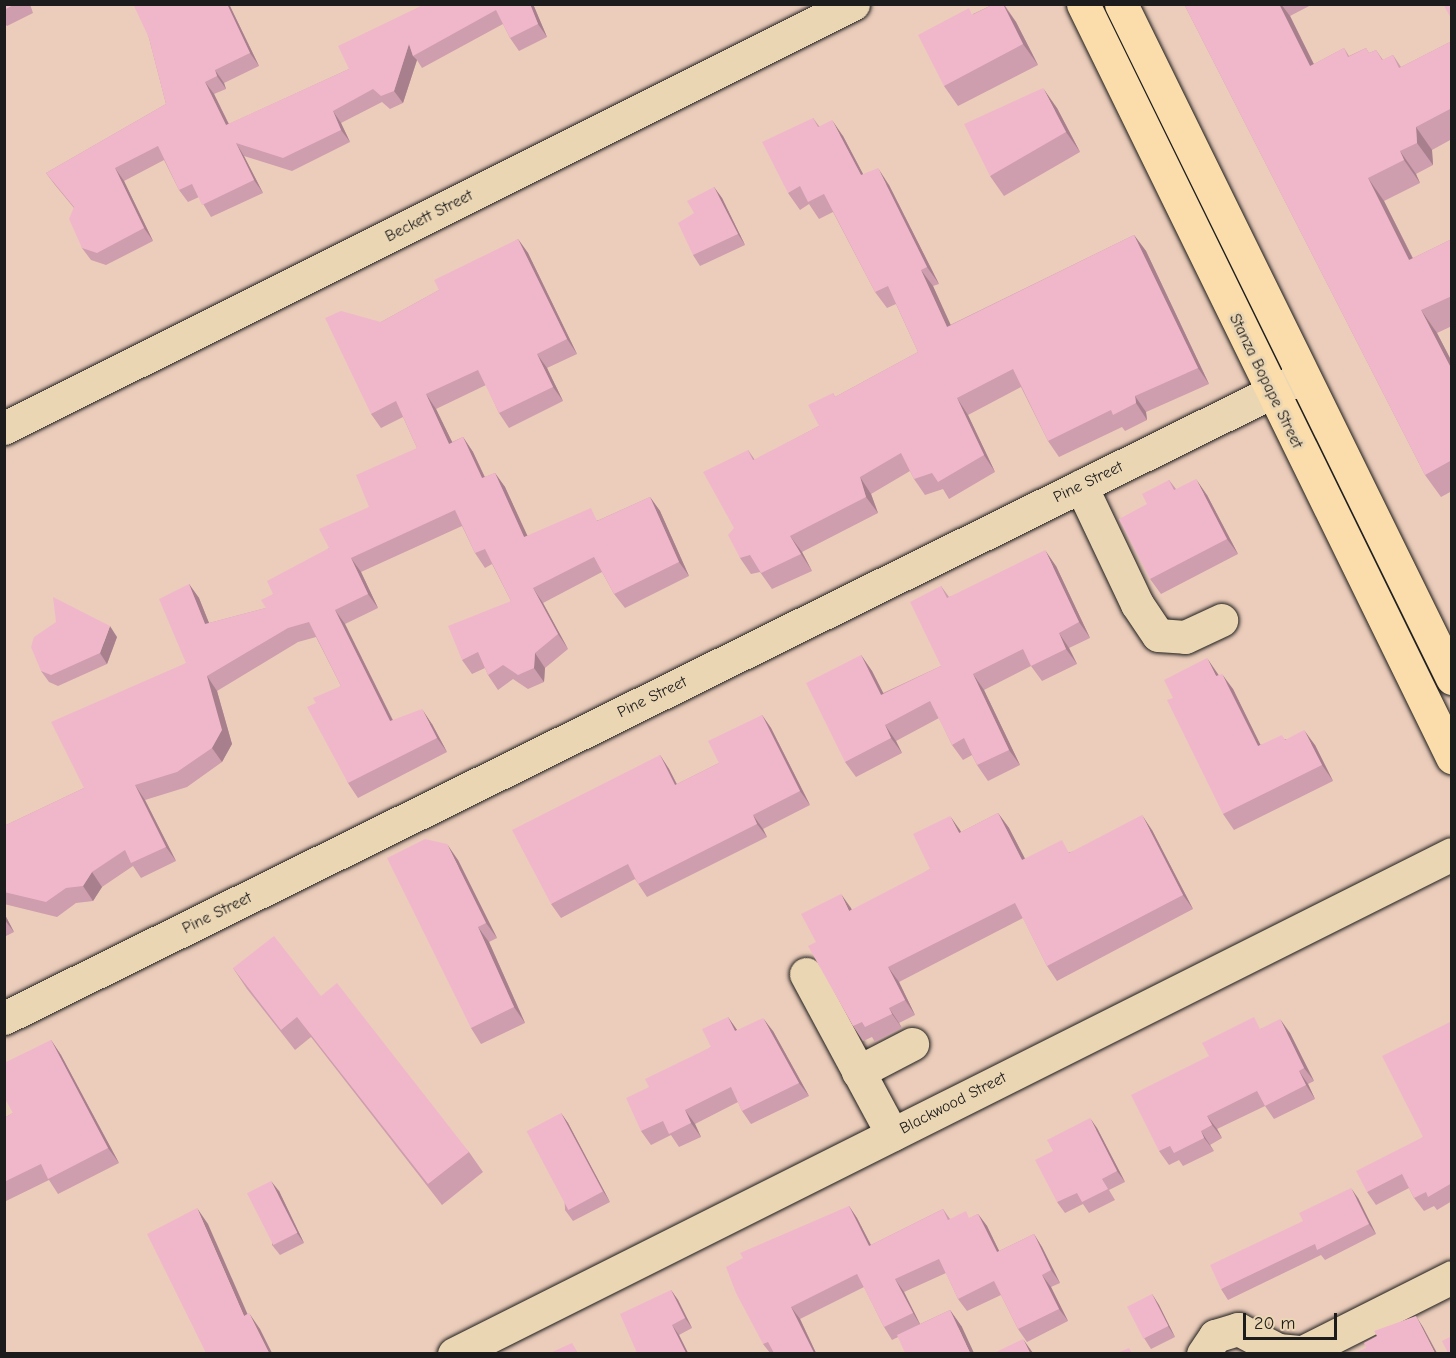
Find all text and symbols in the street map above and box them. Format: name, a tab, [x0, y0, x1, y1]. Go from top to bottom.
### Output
street label: Beckett Street	[382, 186, 476, 246]
street label: Stanza Bopape Street	[1225, 311, 1307, 451]
street label: Pine Street	[1050, 457, 1126, 507]
street label: Pine Street	[614, 672, 690, 722]
street label: Pine Street	[179, 888, 255, 938]
street label: Blackwood Street	[896, 1068, 1010, 1138]
scale bar	[1246, 1301, 1340, 1339]
text: 20 m	[1254, 1313, 1295, 1334]

